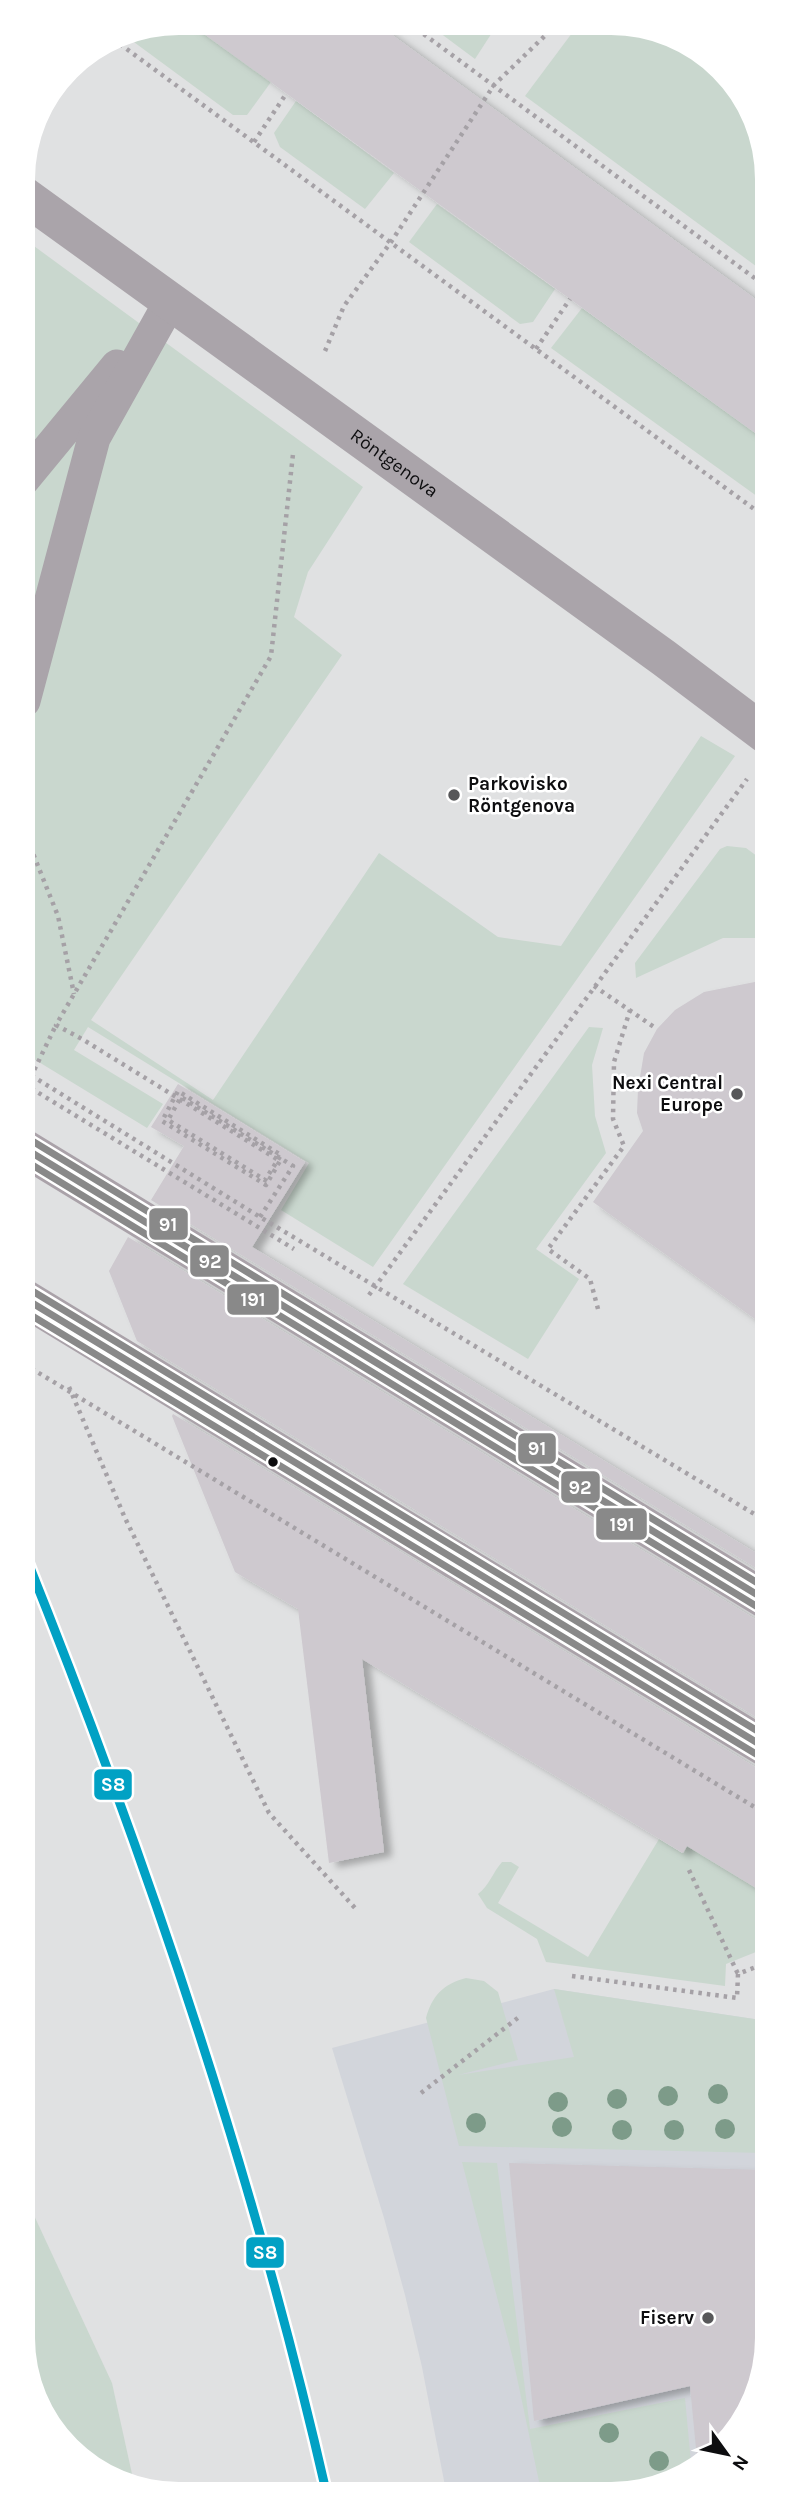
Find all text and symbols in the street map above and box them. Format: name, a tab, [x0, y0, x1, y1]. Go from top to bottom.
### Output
street label: Röntgenova	[346, 424, 442, 502]
place label: Parkovisko Röntgenova	[468, 773, 575, 817]
marker: Parkovisko Röntgenova	[446, 787, 462, 803]
place label: Nexi Central Europe	[612, 1072, 723, 1116]
marker: Nexi Central Europe	[729, 1086, 745, 1102]
line badge: 91	[148, 1207, 189, 1241]
text: 91	[159, 1214, 177, 1236]
line badge: 92	[189, 1244, 230, 1278]
text: 92	[198, 1251, 222, 1273]
line badge: 191	[226, 1283, 280, 1316]
text: 191	[240, 1289, 266, 1311]
line badge: 91	[517, 1432, 557, 1465]
text: 91	[528, 1438, 546, 1460]
unlabelled marker	[266, 1455, 280, 1469]
line badge: 92	[560, 1470, 601, 1504]
text: 92	[568, 1477, 592, 1499]
line badge: 191	[595, 1507, 648, 1541]
text: 191	[609, 1514, 635, 1536]
line badge: S8	[93, 1768, 133, 1801]
text: S8	[101, 1774, 125, 1796]
line badge: S8	[245, 2236, 285, 2269]
text: S8	[253, 2242, 277, 2264]
place label: Fiserv	[640, 2307, 694, 2329]
marker: Fiserv	[700, 2310, 716, 2326]
north arrow	[692, 2419, 762, 2489]
text: N	[727, 2451, 753, 2474]

